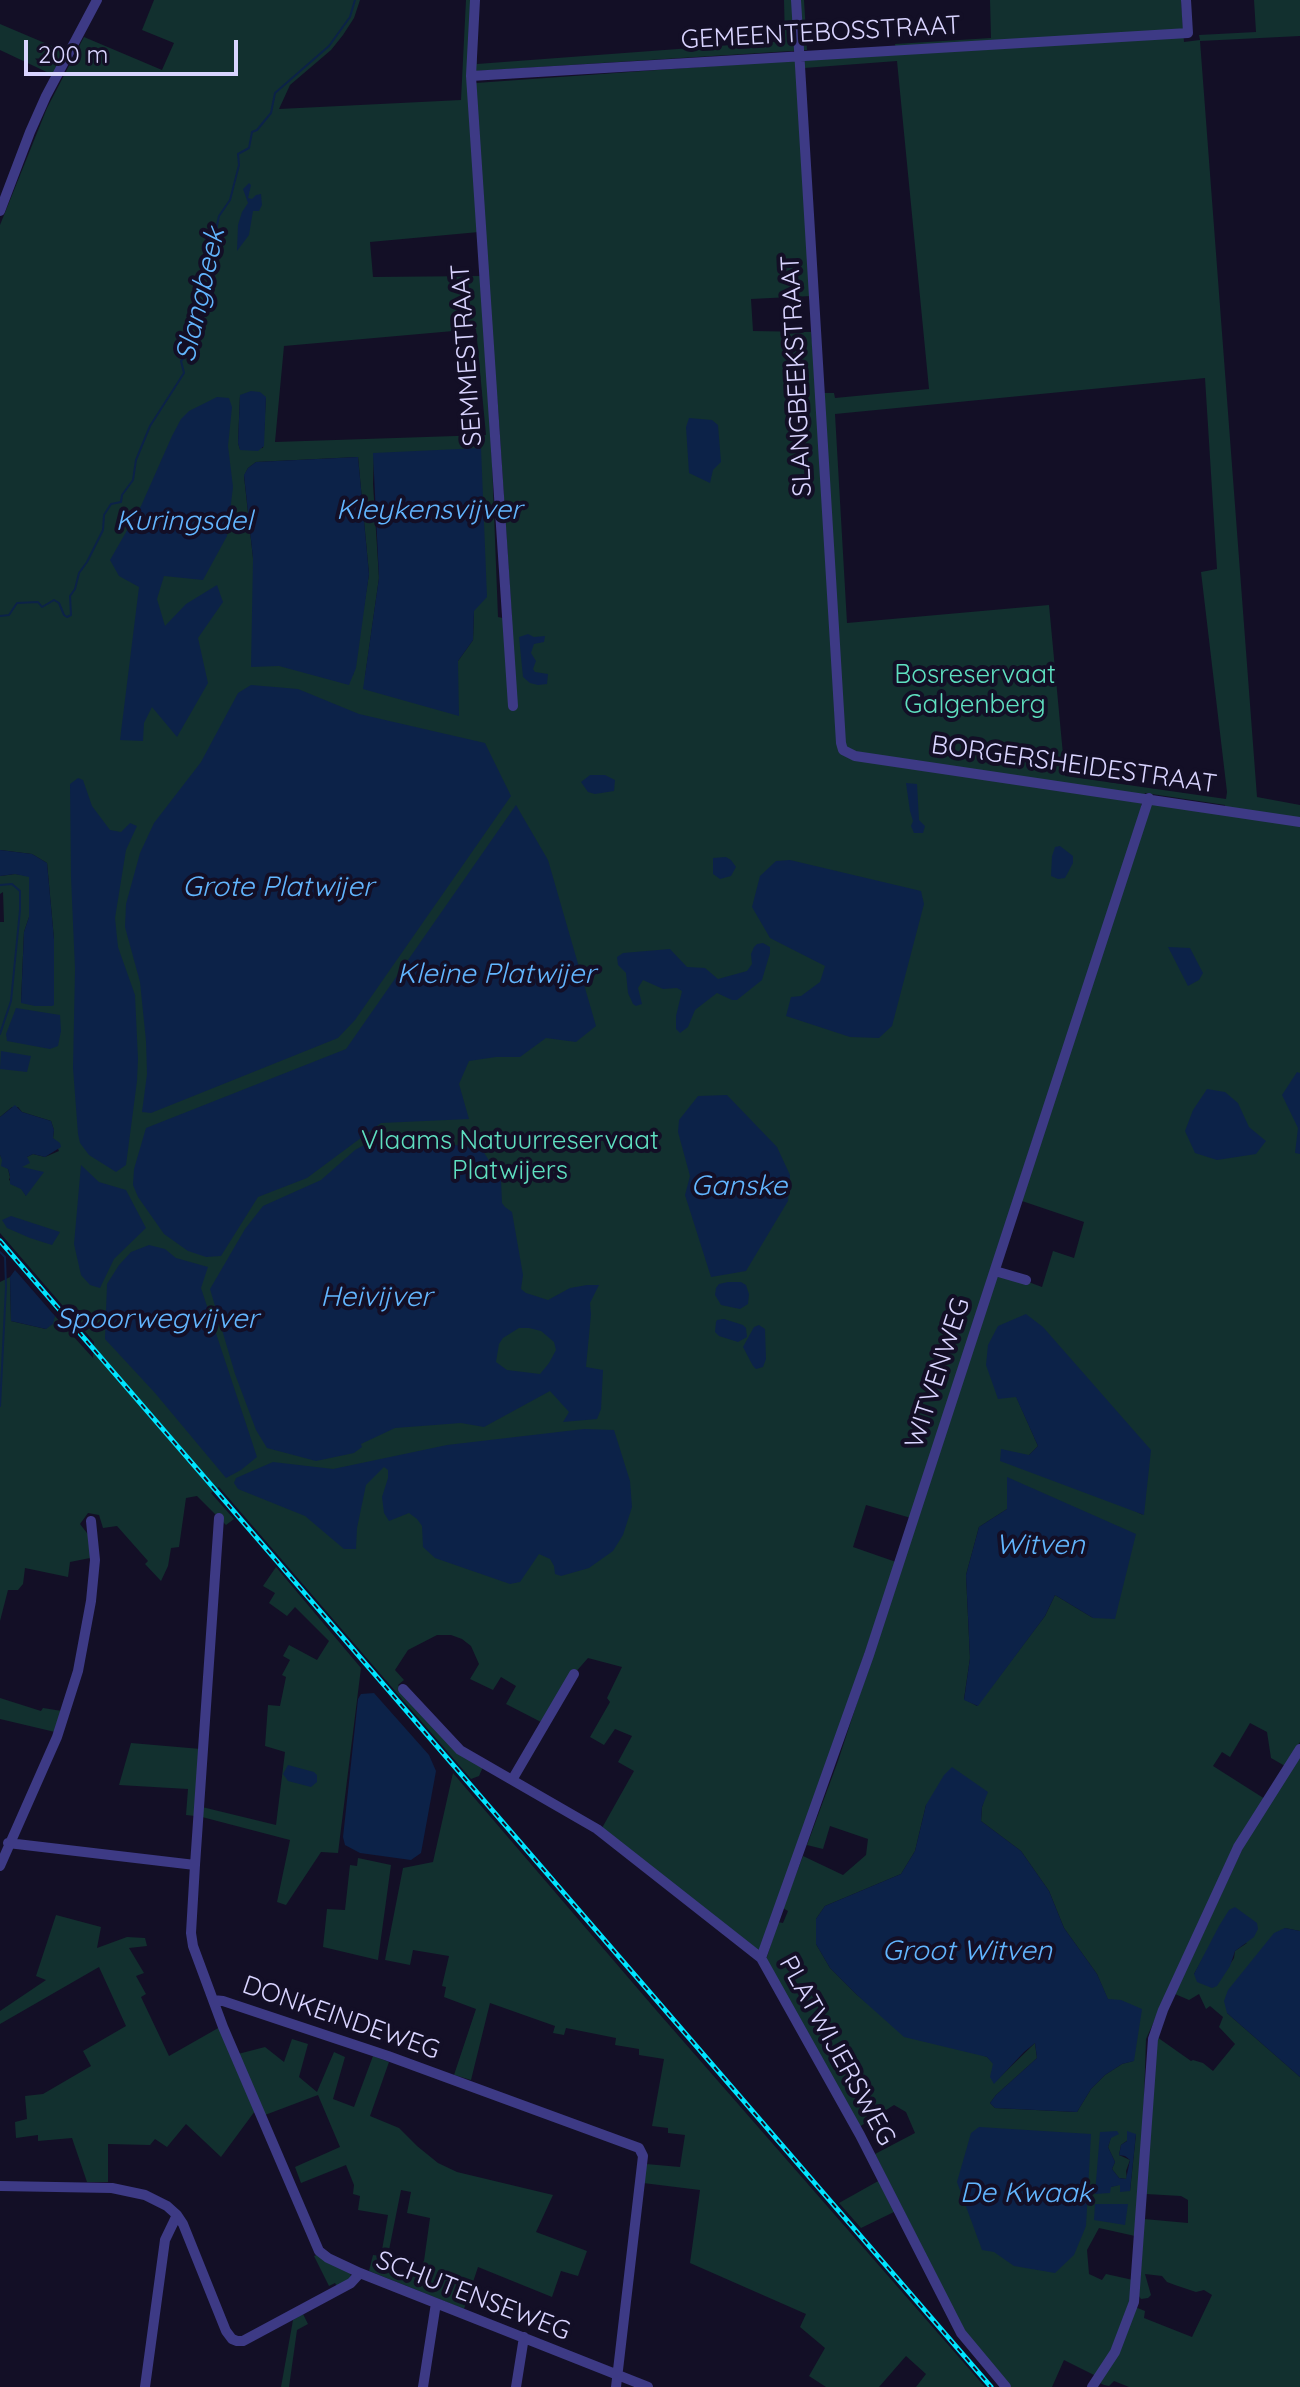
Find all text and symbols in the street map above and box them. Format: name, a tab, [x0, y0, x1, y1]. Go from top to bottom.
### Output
street label: GEMEENTEBOSSTRAAT	[680, 10, 962, 56]
scale bar	[28, 24, 242, 74]
text: 200 m	[38, 39, 108, 69]
water label: Slangbeek	[169, 225, 233, 365]
street label: SLANGBEEKSTRAAT	[775, 254, 819, 498]
street label: SEMMESTRAAT	[445, 263, 489, 447]
water label: Kleykensvijver	[336, 494, 522, 528]
water label: Kuringsdel	[115, 505, 253, 539]
park label: Bosreservaat Galgenberg	[894, 659, 1056, 720]
street label: BORGERSHEIDESTRAAT	[929, 730, 1219, 800]
water label: Grote Platwijer	[182, 871, 374, 905]
water label: Kleine Platwijer	[397, 958, 595, 992]
park label: Vlaams Natuurreservaat Platwijers	[361, 1125, 659, 1186]
water label: Ganske	[691, 1170, 787, 1204]
water label: Heivijver	[320, 1281, 432, 1315]
street label: WITVENWEG	[899, 1294, 977, 1452]
water label: Spoorwegvijver	[56, 1303, 258, 1337]
water label: Witven	[995, 1529, 1085, 1563]
water label: Groot Witven	[882, 1935, 1052, 1969]
street label: PLATWIJERSWEG	[772, 1951, 902, 2151]
street label: DONKEINDEWEG	[238, 1970, 444, 2066]
water label: De Kwaak	[960, 2177, 1092, 2211]
street label: SCHUTENSEWEG	[371, 2245, 575, 2347]

